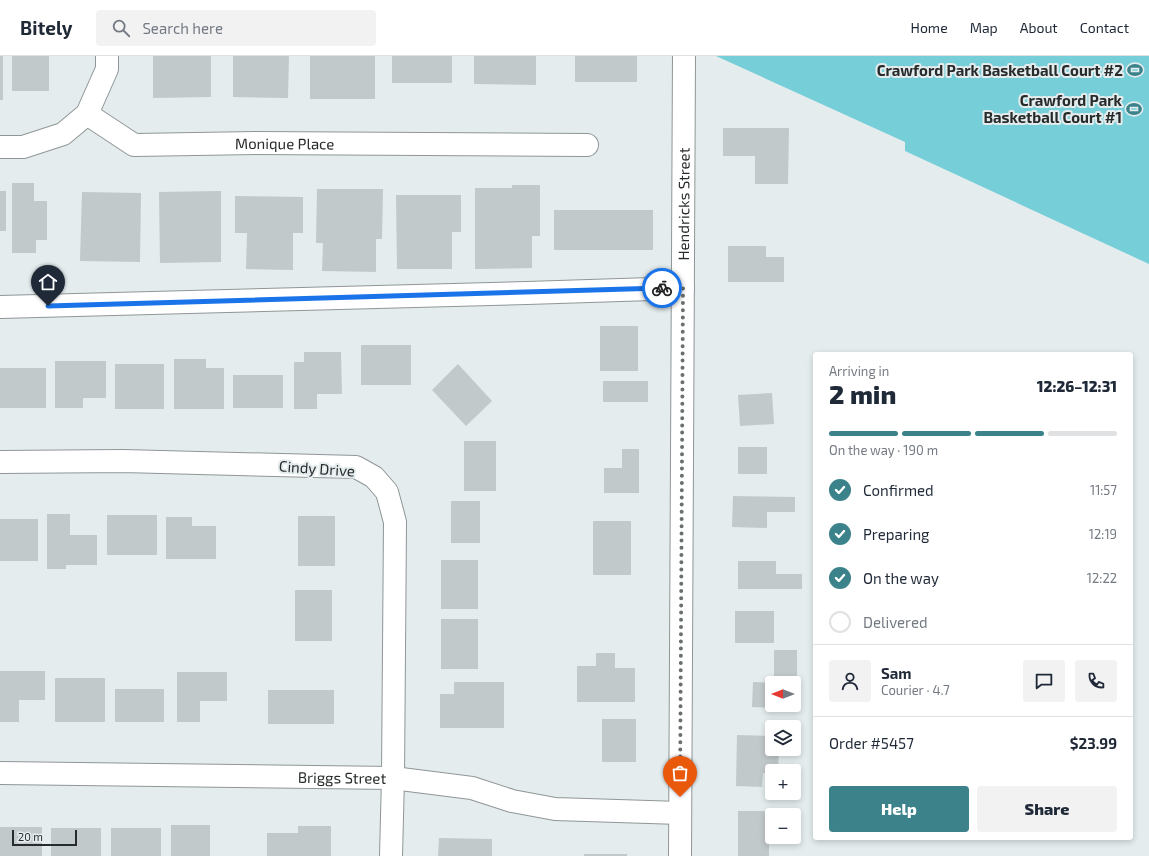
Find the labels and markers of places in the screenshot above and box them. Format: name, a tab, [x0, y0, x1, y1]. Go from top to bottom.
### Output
place label: Crawford Park Basketball Court #2	[877, 61, 1123, 79]
sports icon: Crawford Park Basketball Court #2	[1126, 61, 1144, 79]
place label: Crawford Park Basketball Court #1	[983, 91, 1123, 126]
sports icon: Crawford Park Basketball Court #1	[1125, 100, 1143, 118]
pin	[31, 265, 65, 306]
pin	[663, 756, 697, 797]

